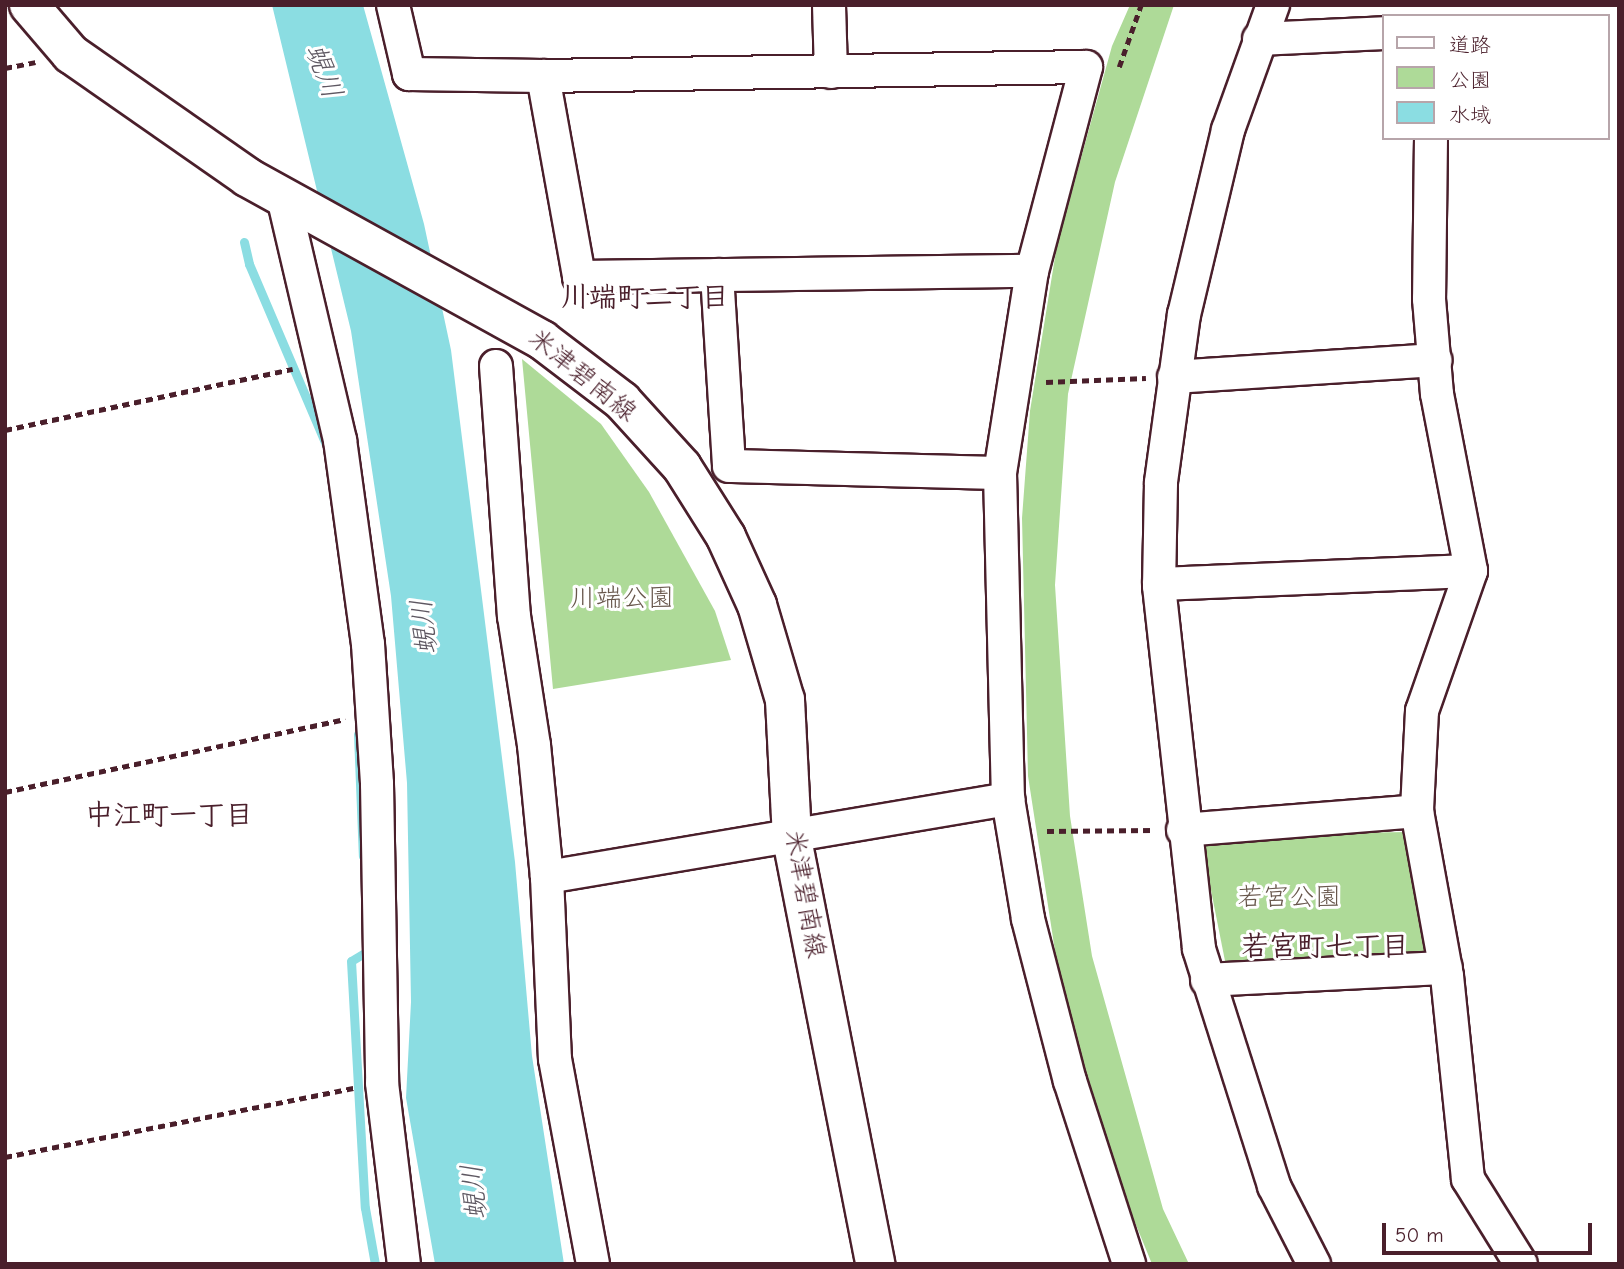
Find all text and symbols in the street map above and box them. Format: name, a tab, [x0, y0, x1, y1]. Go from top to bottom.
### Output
legend	[1382, 14, 1610, 140]
text: 道路	[1449, 33, 1491, 57]
water label: 蜆川	[299, 39, 349, 103]
text: 公園	[1449, 68, 1491, 92]
text: 水域	[1449, 103, 1491, 127]
district label: 川端町二丁目	[561, 280, 729, 314]
street label: 米津碧南線	[522, 323, 642, 429]
park label: 川端公園	[570, 583, 674, 615]
water label: 蜆川	[404, 597, 444, 657]
district label: 中江町一丁目	[85, 798, 253, 832]
street label: 米津碧南線	[777, 827, 831, 961]
park label: 若宮公園	[1237, 882, 1341, 914]
district label: 若宮町七丁目	[1241, 929, 1409, 963]
water label: 蜆川	[455, 1163, 493, 1221]
scale bar	[1386, 1210, 1596, 1254]
text: 50 m	[1395, 1223, 1444, 1247]

